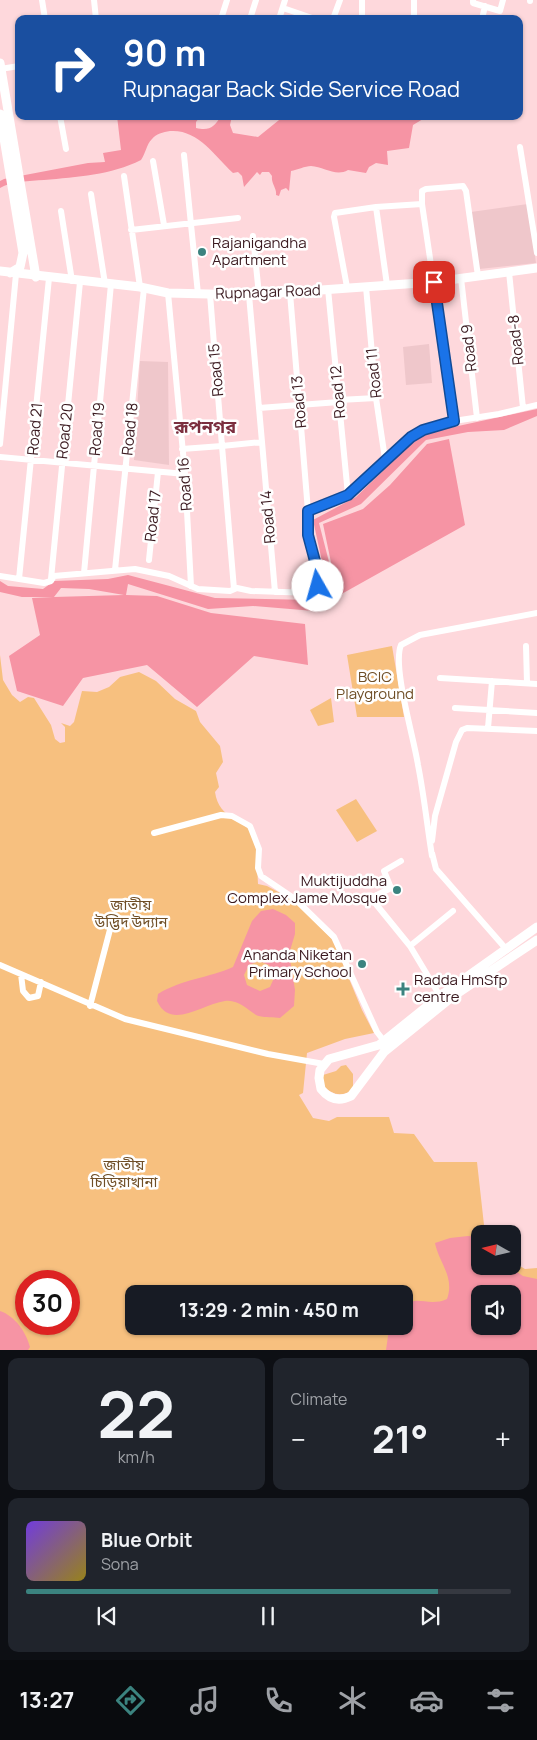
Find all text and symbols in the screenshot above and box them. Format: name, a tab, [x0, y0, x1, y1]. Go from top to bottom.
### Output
text: 90 m	[123, 29, 206, 77]
icon: right	[40, 35, 105, 100]
text: Rupnagar Back Side Service Road	[123, 74, 460, 104]
place label: Rajanigandha Apartment	[212, 232, 307, 270]
marker: Rajanigandha Apartment	[196, 246, 208, 258]
pin	[413, 261, 455, 303]
icon: arrive	[420, 268, 448, 296]
street label: Rupnagar Road	[215, 279, 321, 304]
street label: Road-8	[502, 314, 529, 366]
street label: Road 9	[456, 323, 481, 373]
street label: Road 15	[203, 343, 228, 397]
street label: Road 11	[360, 347, 387, 399]
street label: Road 12	[325, 365, 350, 419]
street label: Road 13	[286, 375, 311, 429]
street label: Road 19	[84, 401, 109, 457]
street label: Road 18	[116, 401, 143, 456]
street label: Road 21	[22, 402, 47, 456]
street label: Road 20	[51, 402, 78, 460]
district label: রূপনগর	[173, 414, 237, 438]
street label: Road 16	[172, 457, 197, 512]
street label: Road 17	[139, 489, 166, 543]
street label: Road 14	[255, 489, 280, 544]
position arrow	[291, 559, 343, 611]
park label: BCIC Playground	[336, 666, 414, 704]
place label: Muktijuddha Complex Jame Mosque	[227, 870, 387, 908]
marker: Muktijuddha Complex Jame Mosque	[391, 884, 403, 896]
park label: জাতীয় উদ্ভিদ উদ্যান	[93, 894, 169, 932]
place label: Ananda Niketan Primary School	[243, 944, 352, 982]
marker: Ananda Niketan Primary School	[356, 958, 368, 970]
place label: Radda HmSfp centre	[414, 969, 507, 1007]
marker: Radda HmSfp centre	[396, 982, 410, 996]
park label: জাতীয় চিড়িয়াখানা	[89, 1154, 159, 1192]
north arrow	[471, 1225, 521, 1275]
map controls	[471, 1225, 521, 1335]
speed limit sign: 30	[15, 1270, 80, 1335]
button: sound	[471, 1285, 521, 1335]
text: 13:29 · 2 min · 450 m	[179, 1297, 359, 1323]
text: 22	[98, 1369, 175, 1458]
text: Climate	[291, 1388, 347, 1410]
text: 21°	[372, 1412, 428, 1464]
text: −	[291, 1420, 306, 1458]
text: +	[495, 1420, 511, 1458]
text: km/h	[118, 1446, 155, 1468]
text: Blue Orbit	[101, 1527, 193, 1553]
text: Sona	[101, 1553, 139, 1575]
icon: previous	[93, 1602, 121, 1630]
icon: pause	[254, 1602, 282, 1630]
icon: next	[416, 1602, 444, 1630]
icon: directions	[113, 1683, 148, 1718]
icon: music	[187, 1683, 222, 1718]
icon: phone	[261, 1683, 296, 1718]
icon: climate	[335, 1683, 370, 1718]
icon: car	[409, 1683, 444, 1718]
icon: filters	[483, 1683, 518, 1718]
text: 13:27	[19, 1685, 74, 1715]

